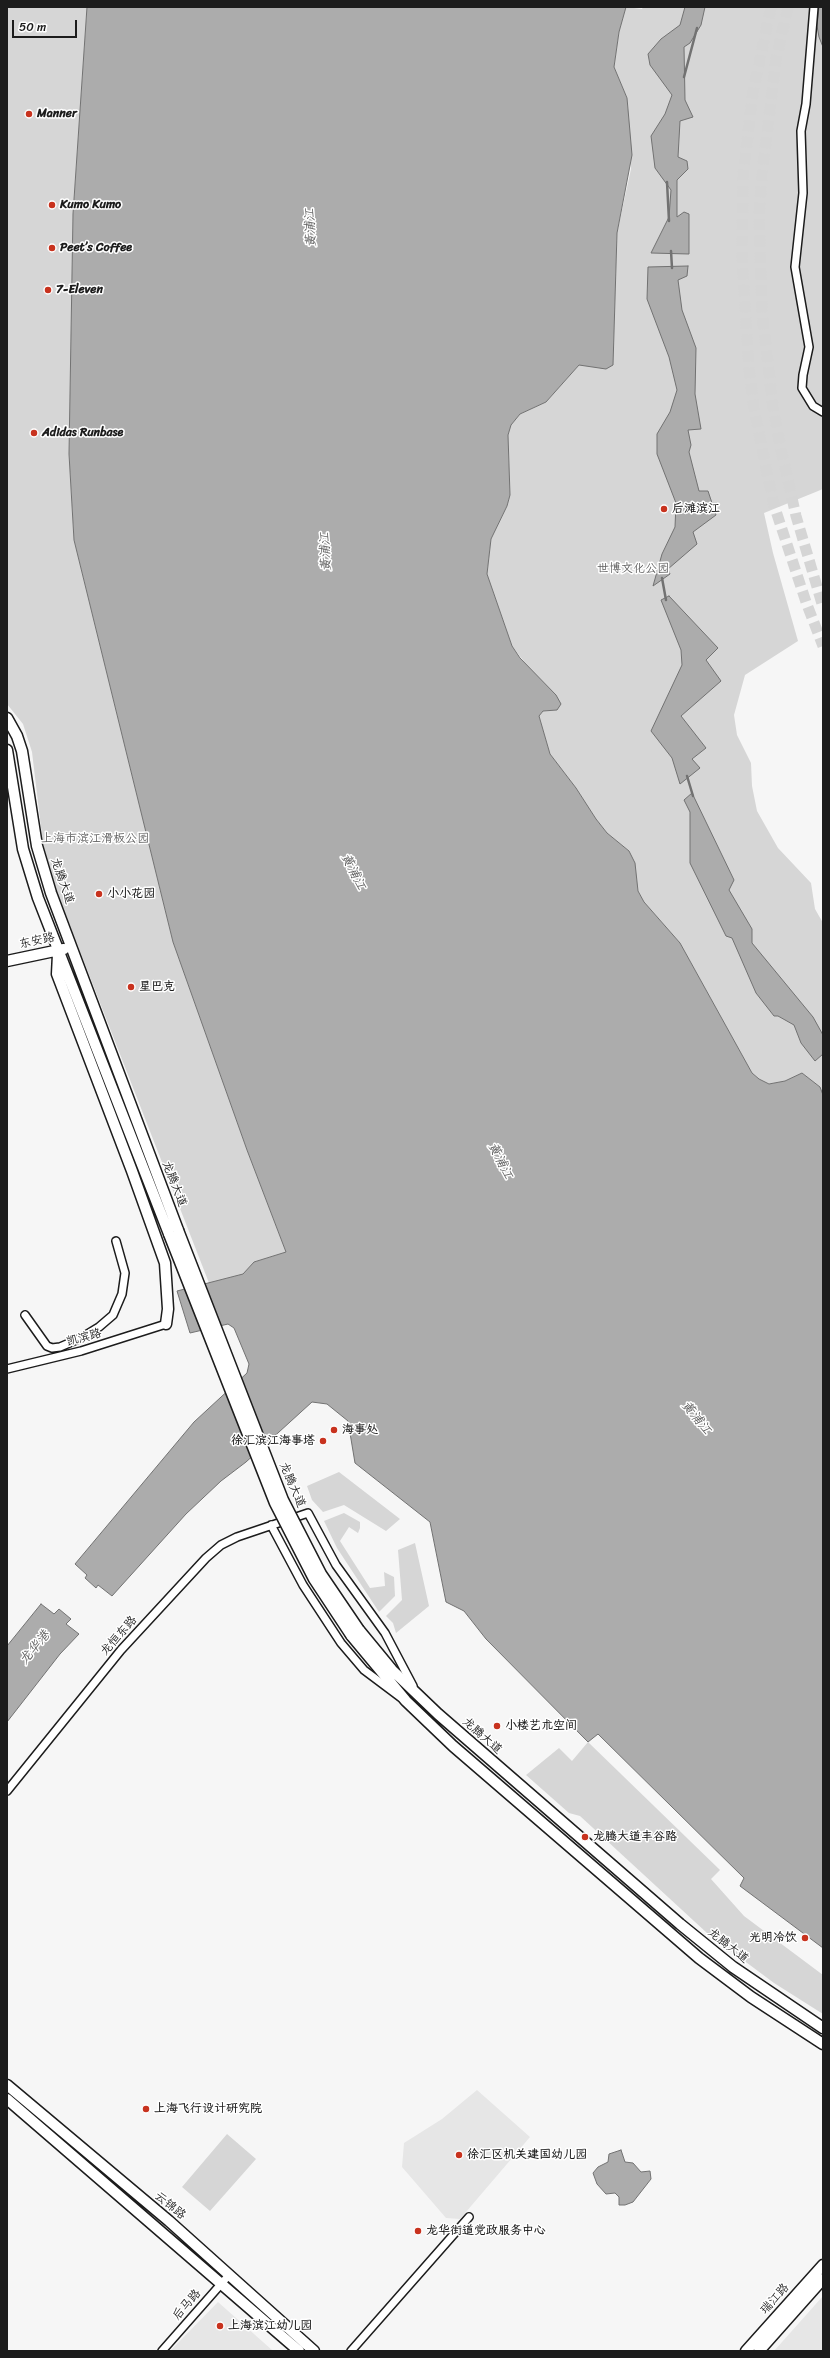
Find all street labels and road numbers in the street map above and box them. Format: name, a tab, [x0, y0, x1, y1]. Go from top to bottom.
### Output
street label: 龙腾大道	[47, 856, 77, 906]
street label: 东安路	[18, 930, 56, 952]
street label: 龙腾大道	[159, 1159, 189, 1209]
street label: 凯滨路	[65, 1326, 103, 1350]
street label: 龙腾大道	[276, 1460, 308, 1510]
street label: 龙恒东路	[98, 1613, 140, 1659]
street label: 龙腾大道	[459, 1715, 505, 1757]
street label: 龙腾大道	[705, 1926, 751, 1966]
street label: 云锦路	[151, 2189, 189, 2223]
street label: 瑞江路	[758, 2281, 792, 2317]
street label: 后马路	[170, 2287, 204, 2323]

